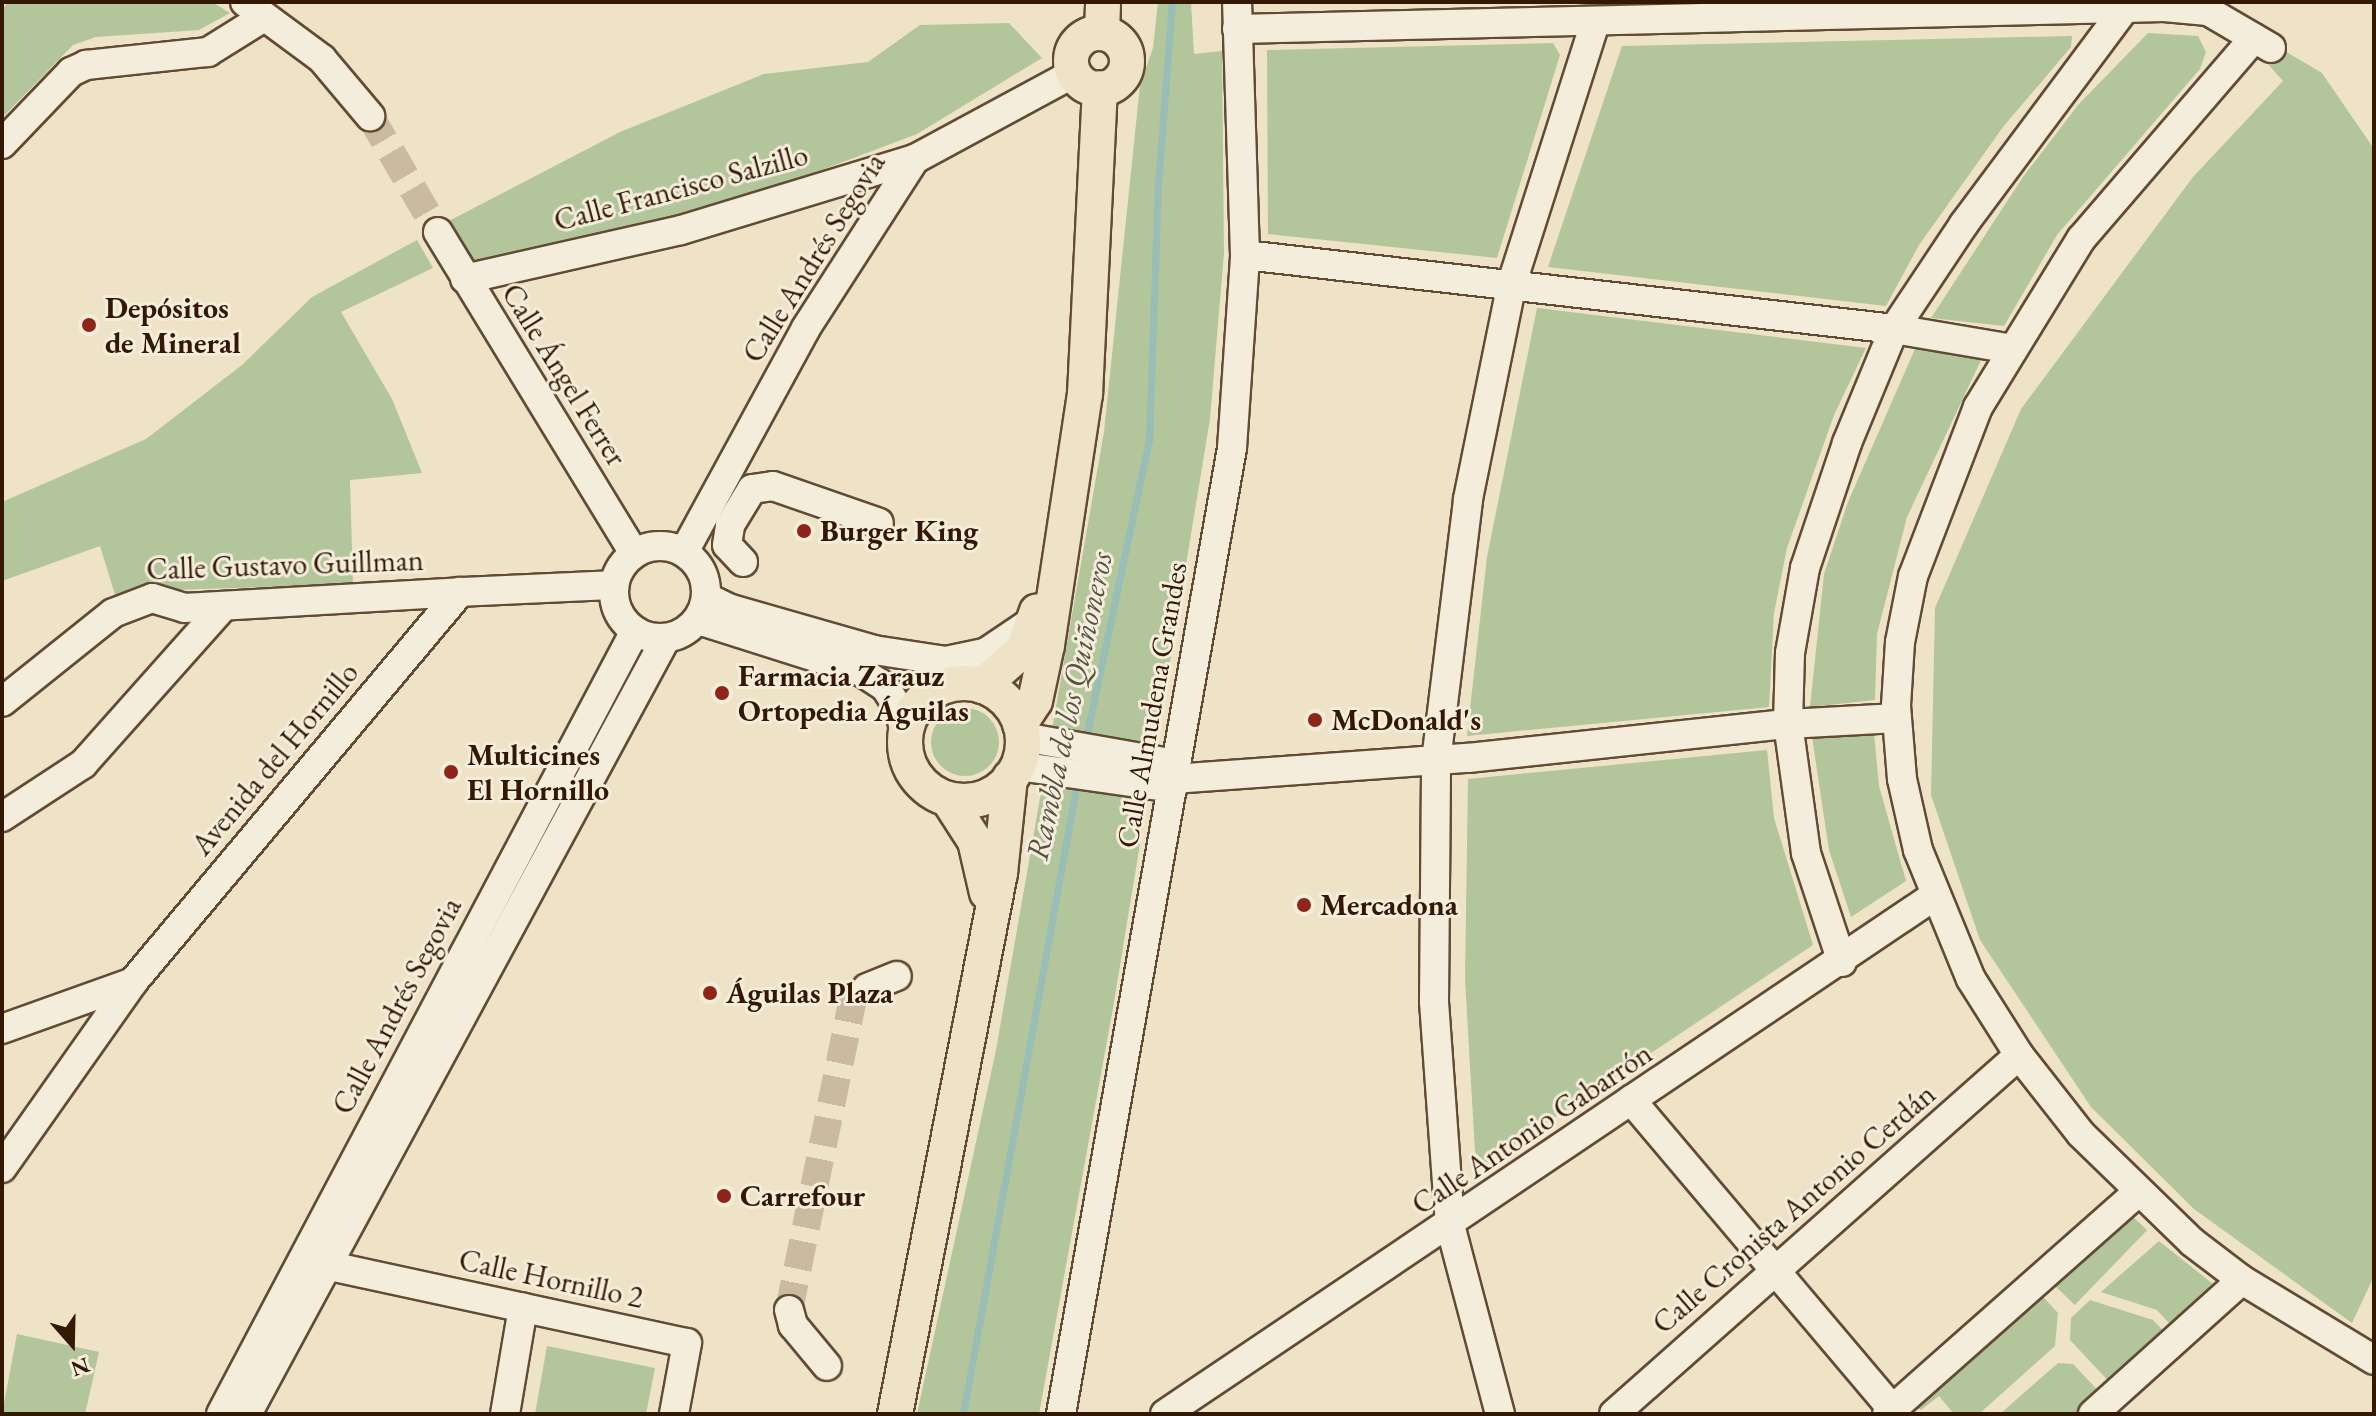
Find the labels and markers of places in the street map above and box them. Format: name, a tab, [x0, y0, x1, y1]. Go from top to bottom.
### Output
place label: Depósitos de Mineral	[105, 290, 241, 360]
marker: Depósitos de Mineral	[80, 316, 98, 334]
place label: Burger King	[820, 513, 978, 549]
marker: Burger King	[795, 522, 813, 540]
place label: Farmacia Zarauz Ortopedia Águilas	[738, 658, 969, 728]
marker: Farmacia Zarauz Ortopedia Águilas	[713, 684, 731, 702]
place label: McDonald's	[1331, 702, 1481, 738]
marker: McDonald's	[1306, 711, 1324, 729]
place label: Multicines El Hornillo	[467, 737, 609, 808]
marker: Multicines El Hornillo	[442, 763, 460, 781]
place label: Mercadona	[1320, 887, 1458, 923]
marker: Mercadona	[1295, 896, 1313, 914]
place label: Águilas Plaza	[726, 975, 893, 1011]
marker: Águilas Plaza	[701, 984, 719, 1002]
place label: Carrefour	[740, 1178, 865, 1214]
marker: Carrefour	[715, 1187, 733, 1205]

